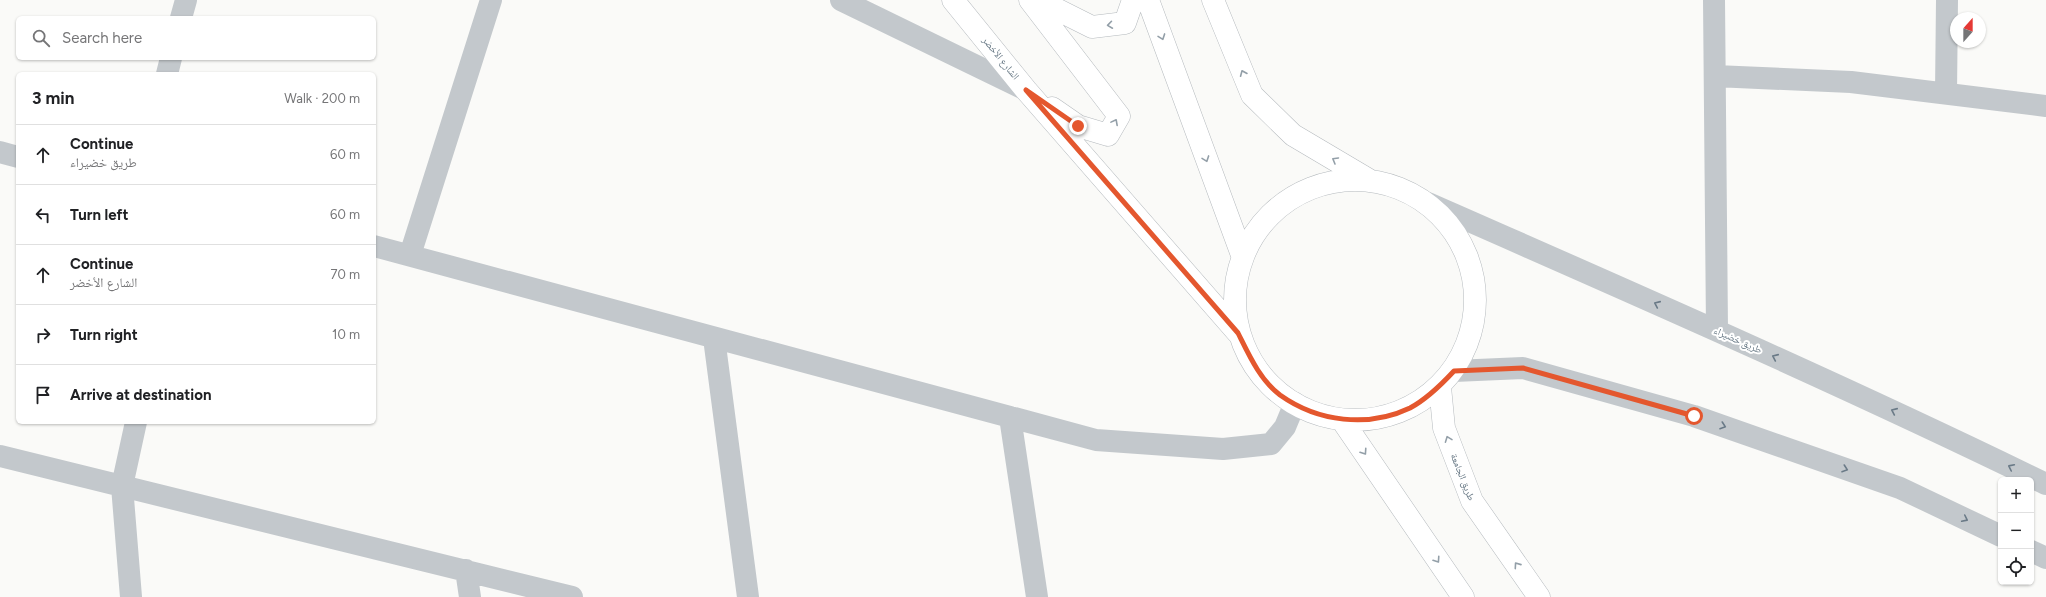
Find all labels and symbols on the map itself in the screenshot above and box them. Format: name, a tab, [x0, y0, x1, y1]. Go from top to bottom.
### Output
north arrow	[1950, 12, 1986, 48]
one-way arrow	[1107, 20, 1114, 29]
street label: الشارع الأخضر	[979, 33, 1022, 82]
one-way arrow	[1157, 33, 1165, 40]
one-way arrow	[1240, 70, 1248, 77]
route end	[1069, 117, 1087, 135]
one-way arrow	[1111, 119, 1118, 126]
one-way arrow	[1202, 155, 1210, 162]
one-way arrow	[1332, 157, 1339, 165]
one-way arrow	[1653, 301, 1661, 309]
street label: طريق خضيراء	[1712, 324, 1765, 357]
one-way arrow	[1772, 354, 1780, 362]
route start	[1685, 407, 1703, 425]
one-way arrow	[1890, 408, 1898, 416]
one-way arrow	[1719, 421, 1726, 429]
one-way arrow	[1445, 436, 1453, 443]
one-way arrow	[1359, 448, 1367, 455]
street label: طريق الجامعة	[1448, 451, 1479, 503]
one-way arrow	[1842, 464, 1849, 472]
one-way arrow	[2008, 464, 2015, 472]
one-way arrow	[1961, 514, 1968, 522]
one-way arrow	[1433, 555, 1440, 562]
one-way arrow	[1514, 562, 1522, 569]

